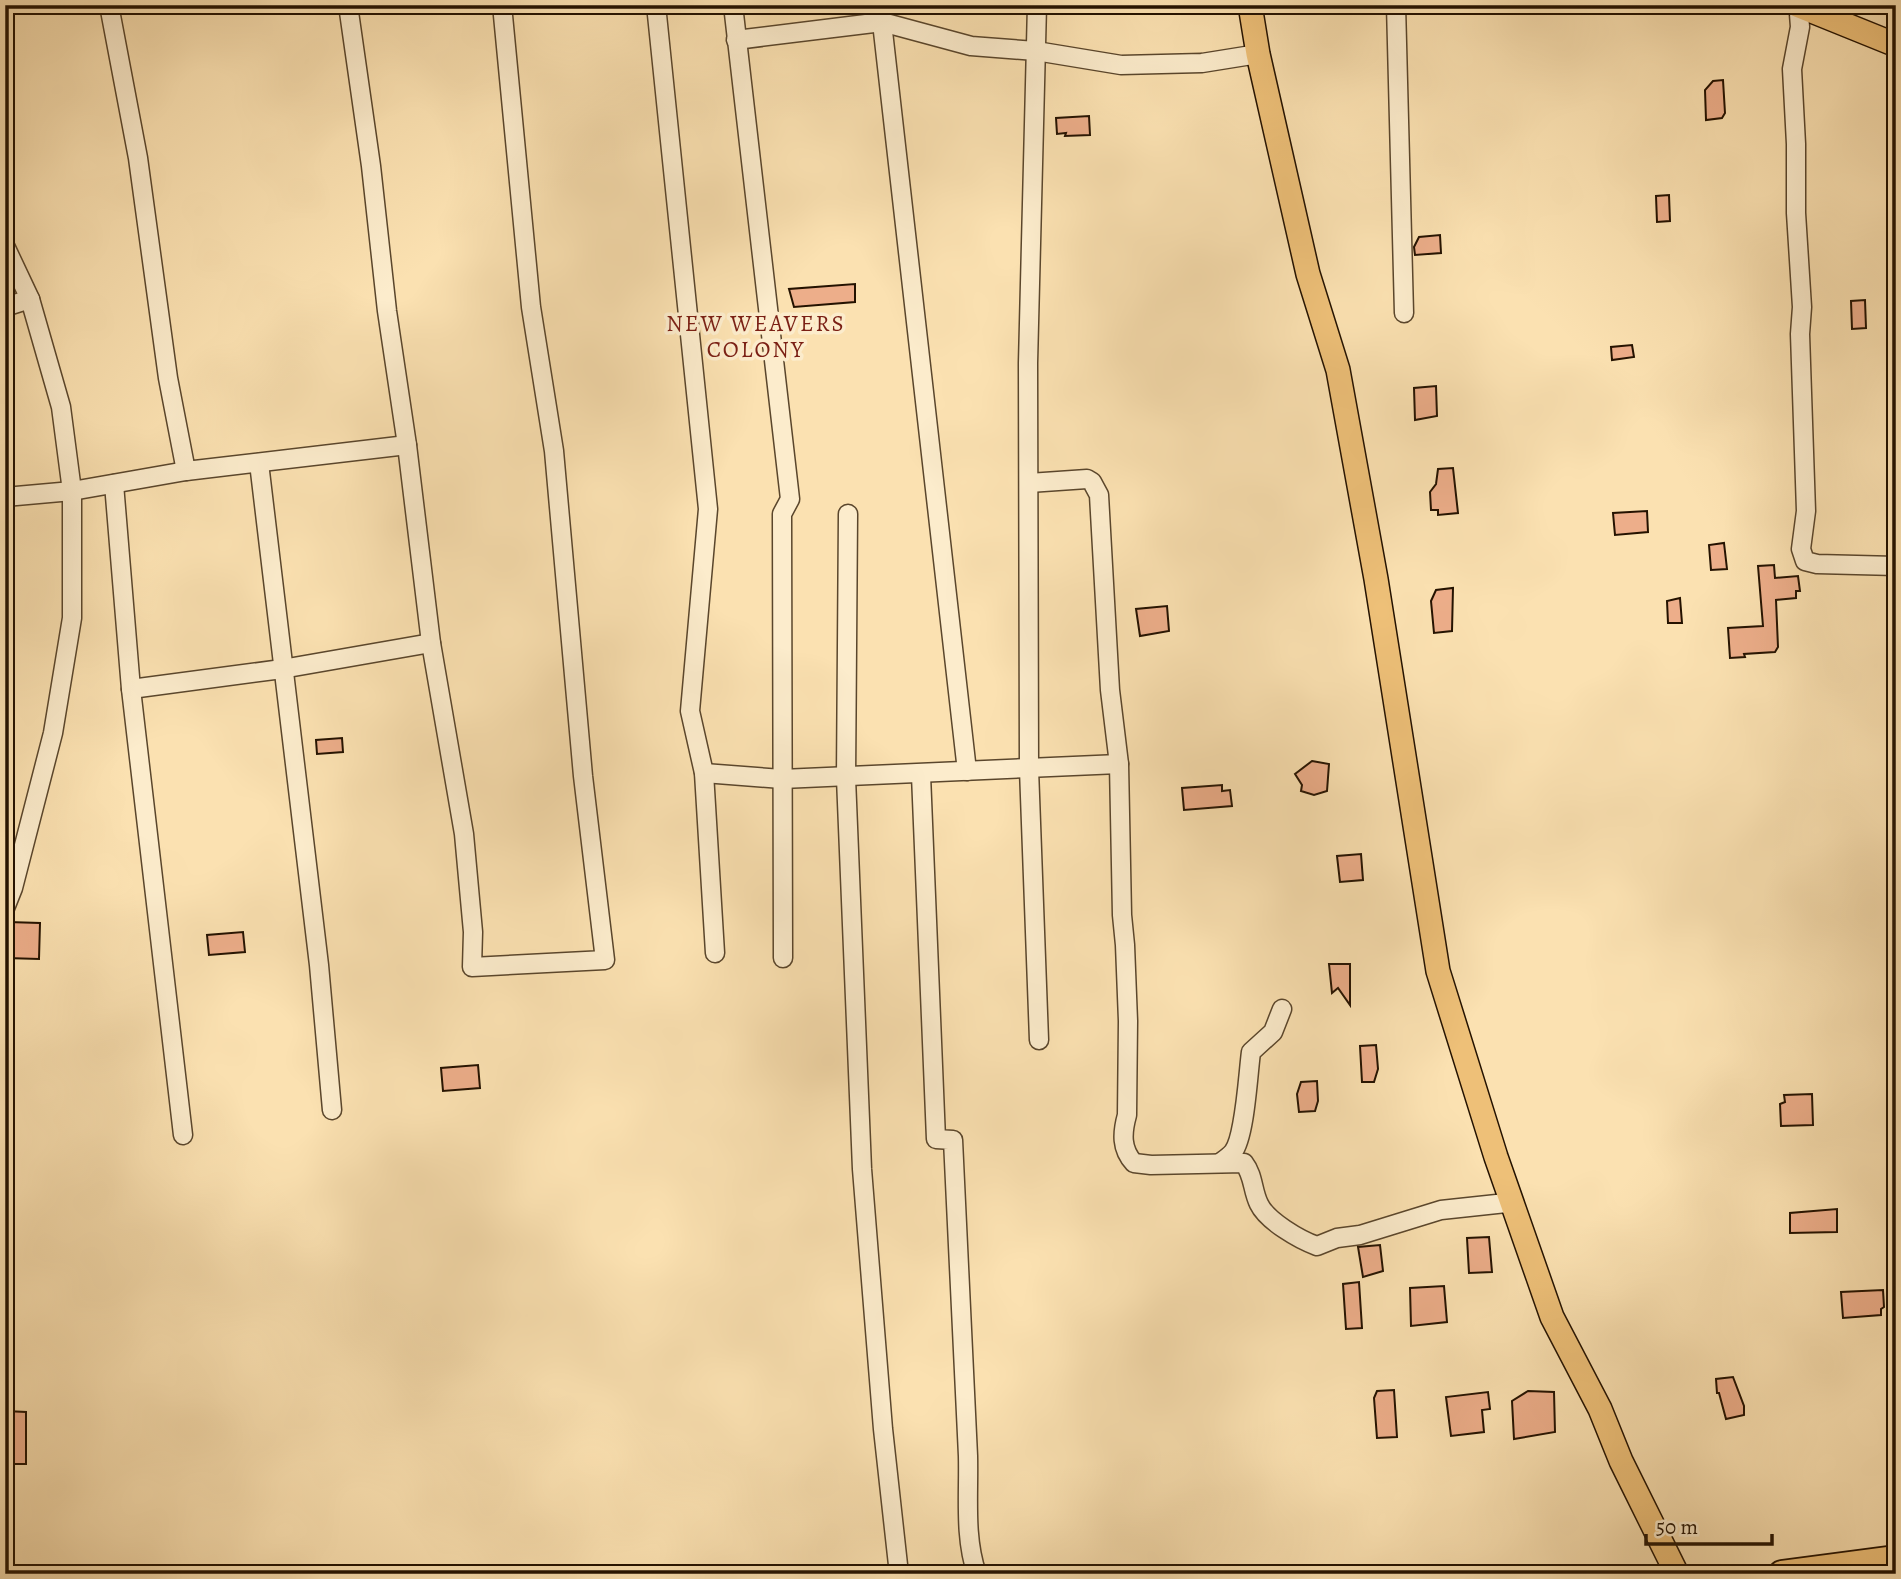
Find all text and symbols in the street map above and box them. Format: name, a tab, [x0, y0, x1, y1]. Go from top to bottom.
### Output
district label: NEW WEAVERS COLONY	[666, 308, 846, 365]
scale bar	[1646, 1502, 1772, 1546]
text: 50 m	[1656, 1513, 1698, 1541]

